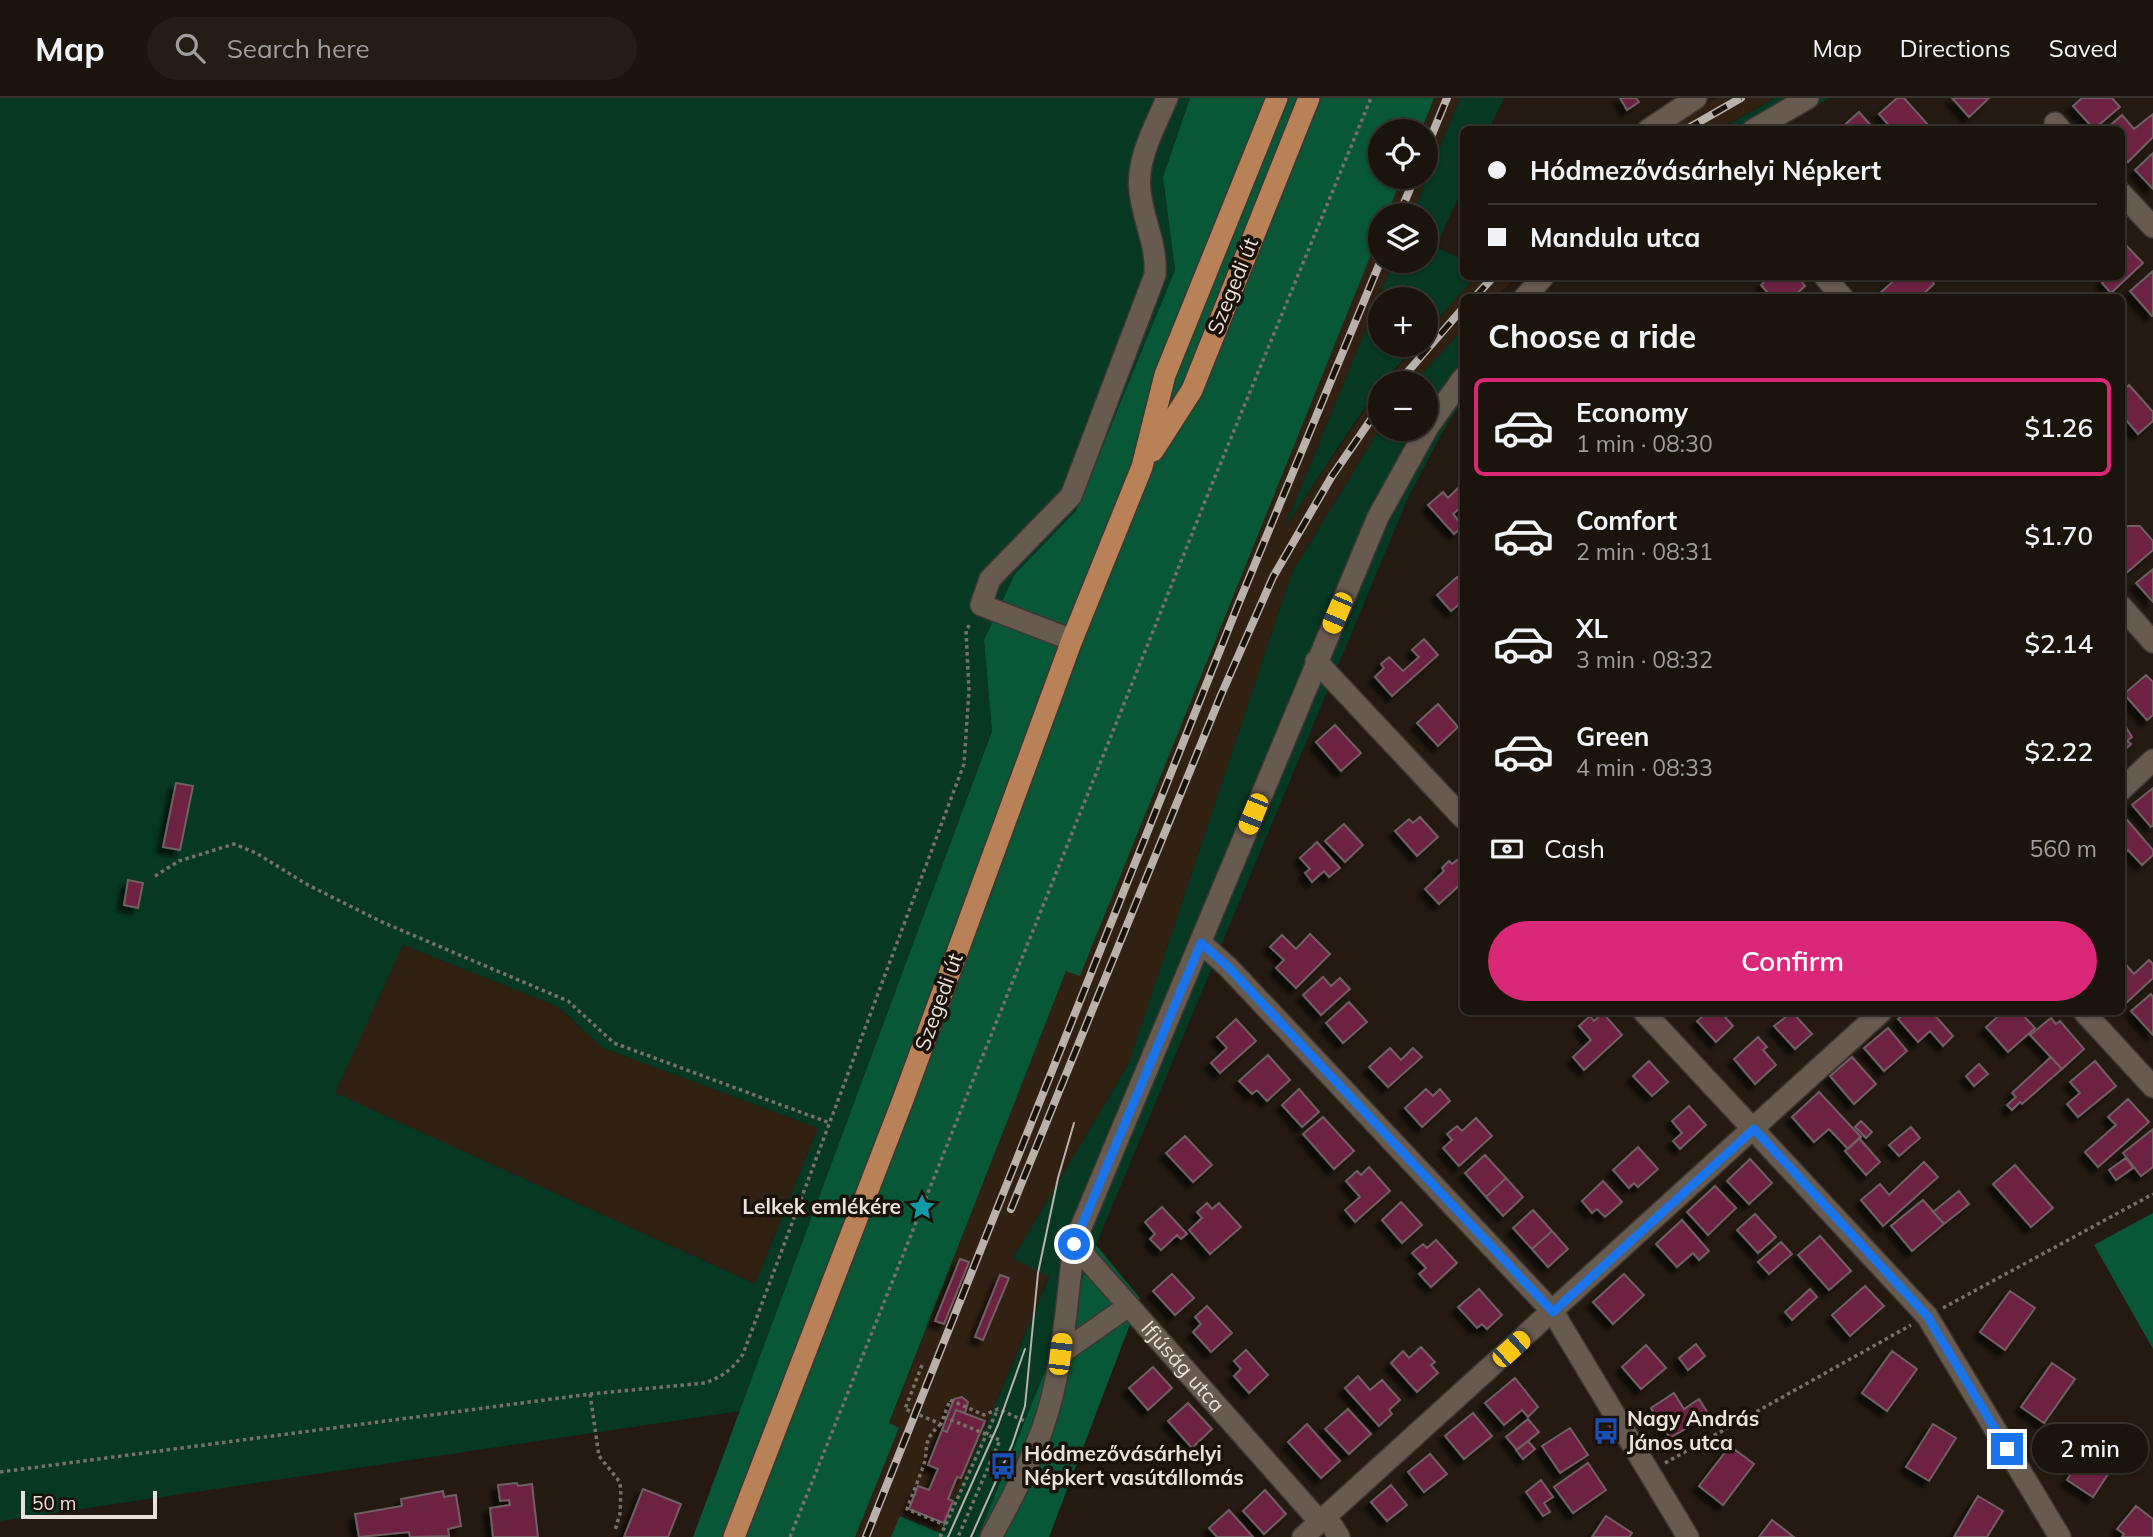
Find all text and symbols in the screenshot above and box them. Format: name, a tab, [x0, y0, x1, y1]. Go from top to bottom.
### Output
search box	[147, 17, 637, 80]
text: Map	[35, 28, 105, 69]
icon: search	[171, 29, 209, 67]
text: Search here	[227, 32, 370, 65]
text: Map	[1812, 33, 1862, 63]
text: Directions	[1900, 33, 2011, 63]
text: Saved	[2049, 33, 2118, 63]
map controls	[1368, 119, 1438, 441]
button: locate	[1368, 119, 1438, 189]
text: Hódmezővásárhelyi Népkert	[1530, 154, 1881, 187]
button: layers	[1368, 203, 1438, 273]
text: Mandula utca	[1530, 221, 1700, 254]
street label: Szegedi út	[1201, 234, 1263, 338]
button: +	[1368, 287, 1438, 357]
text: Choose a ride	[1488, 316, 1696, 356]
button: −	[1368, 371, 1438, 441]
icon: car	[1492, 396, 1555, 459]
text: Economy	[1576, 396, 1688, 429]
text: $1.26	[2024, 411, 2093, 444]
text: 1 min · 08:30	[1576, 429, 1713, 458]
icon: car	[1492, 504, 1555, 567]
text: Comfort	[1576, 504, 1677, 537]
text: $1.70	[2024, 519, 2093, 552]
text: 2 min · 08:31	[1576, 537, 1713, 566]
car	[1320, 590, 1355, 636]
icon: car	[1492, 612, 1555, 675]
text: XL	[1576, 612, 1608, 645]
text: $2.14	[2024, 627, 2093, 660]
text: 3 min · 08:32	[1576, 645, 1713, 674]
icon: car	[1492, 720, 1555, 783]
text: Green	[1576, 720, 1649, 753]
text: $2.22	[2024, 735, 2093, 768]
text: 4 min · 08:33	[1576, 753, 1713, 782]
car	[1236, 791, 1271, 837]
icon: cash	[1488, 830, 1526, 868]
text: Cash	[1544, 832, 1605, 865]
text: 560 m	[2029, 834, 2097, 863]
button: Confirm	[1488, 921, 2097, 1001]
street label: Szegedi út	[908, 949, 968, 1054]
place icon: Lelkek emlékére	[907, 1192, 937, 1222]
place label: Lelkek emlékére	[742, 1193, 901, 1219]
route start	[1058, 1228, 1090, 1260]
street label: Ifjúság utca	[1136, 1315, 1231, 1417]
car	[1489, 1327, 1534, 1371]
car	[1048, 1332, 1073, 1376]
place label: Nagy András János utca	[1627, 1405, 1759, 1455]
bus stop icon: Nagy András János utca	[1591, 1416, 1621, 1446]
callout: 2 min	[2032, 1424, 2147, 1474]
route end	[1991, 1433, 2023, 1465]
text: 2 min	[2060, 1434, 2120, 1463]
place label: Hódmezővásárhelyi Népkert vasútállomás	[1024, 1440, 1244, 1490]
bus stop icon: Hódmezővásárhelyi Népkert vasútállomás	[988, 1451, 1018, 1481]
scale bar	[21, 1488, 158, 1520]
text: 50 m	[32, 1491, 76, 1515]

